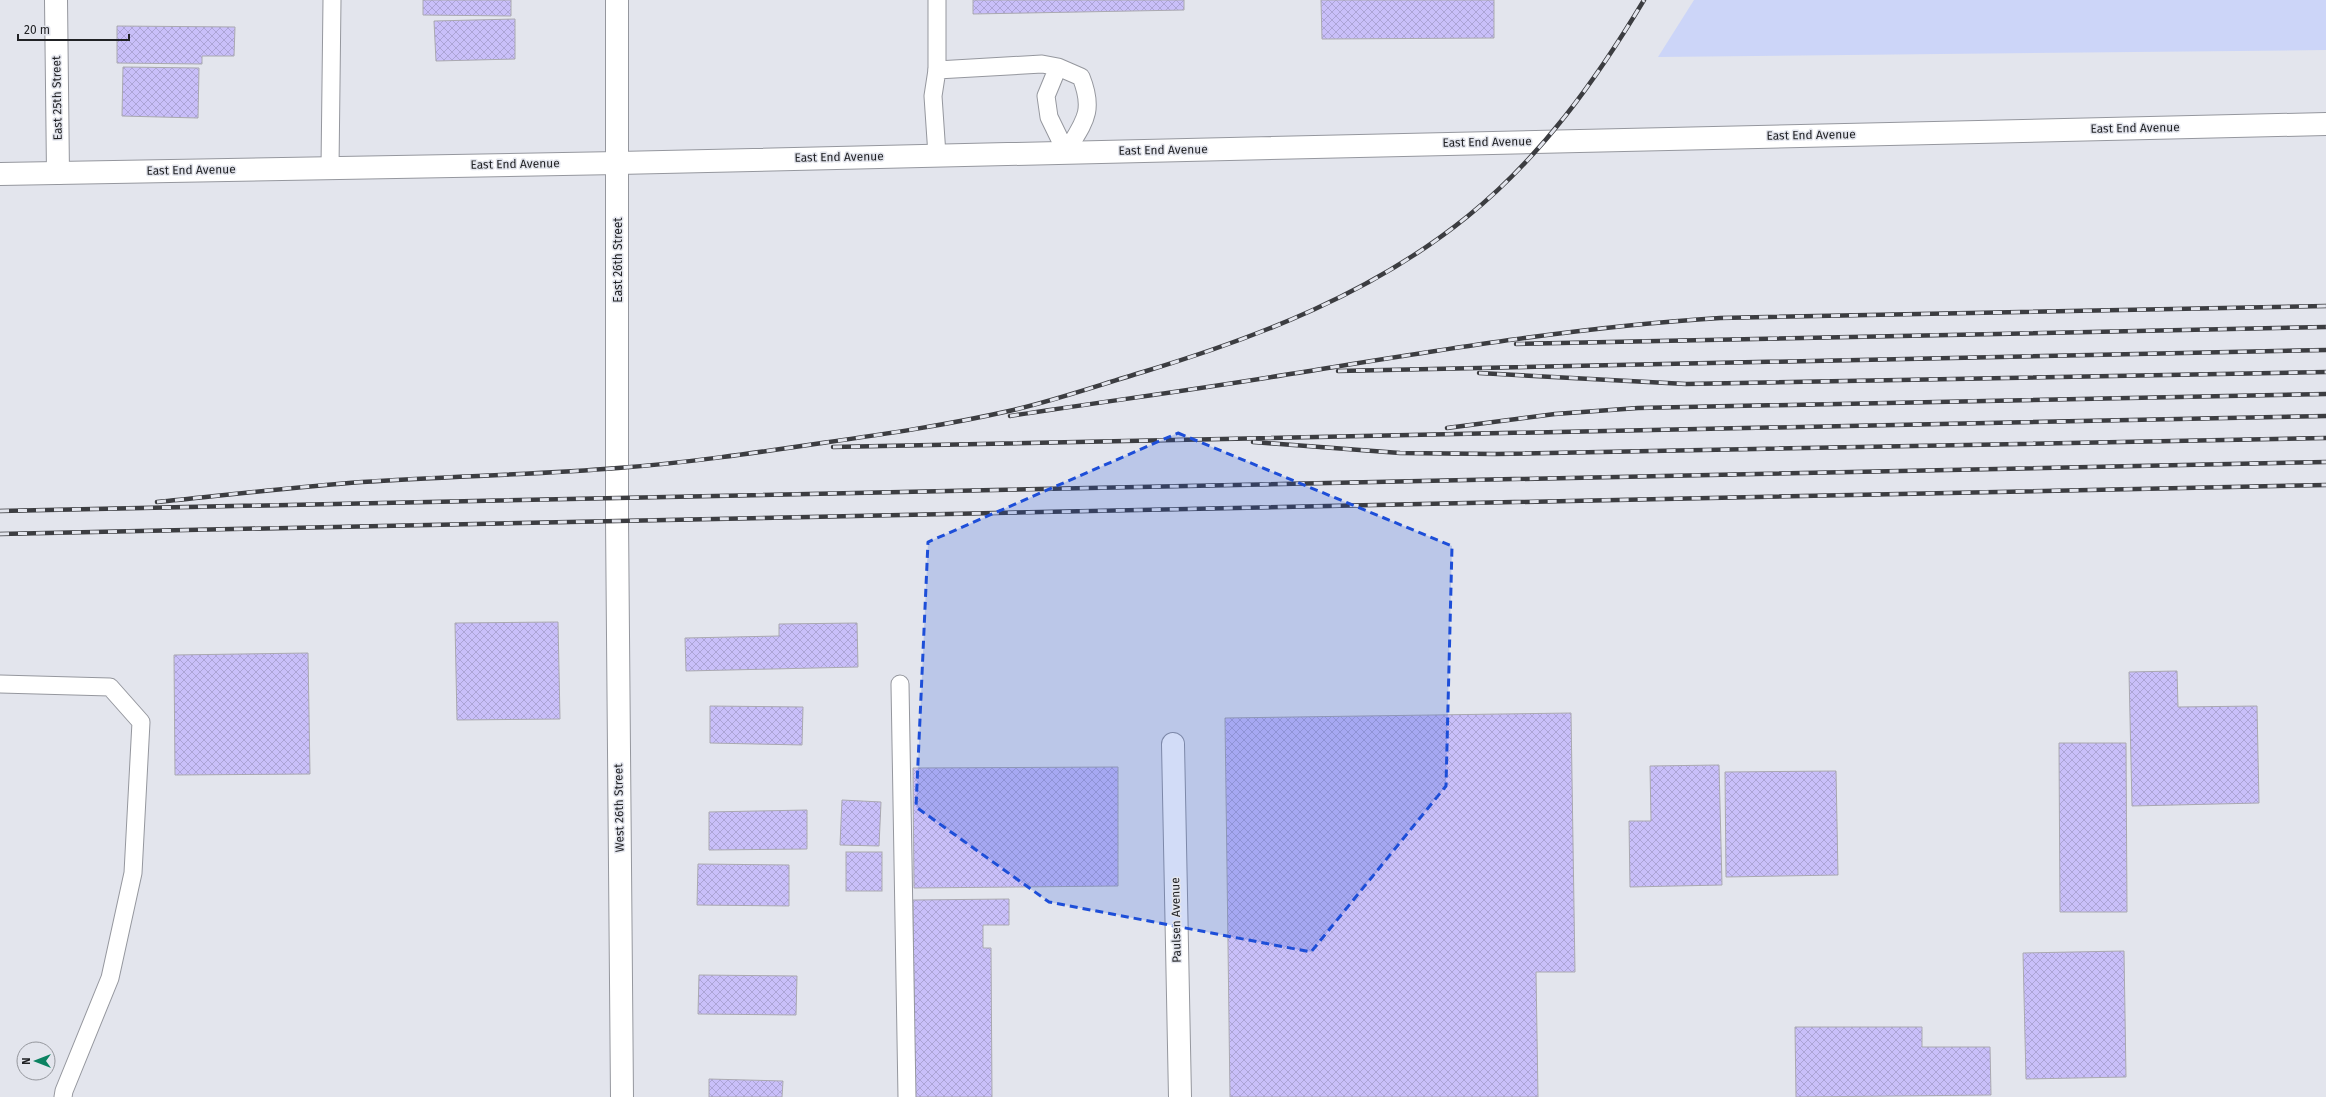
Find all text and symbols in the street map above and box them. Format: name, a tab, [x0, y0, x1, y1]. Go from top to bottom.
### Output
scale bar	[18, 16, 129, 42]
text: 20 m	[24, 23, 50, 37]
street label: East 25th Street	[49, 55, 65, 141]
street label: East End Avenue	[2090, 120, 2180, 136]
street label: East End Avenue	[1766, 127, 1856, 143]
street label: East End Avenue	[1442, 134, 1532, 150]
street label: East End Avenue	[1118, 142, 1208, 158]
street label: East End Avenue	[794, 149, 884, 165]
street label: East End Avenue	[470, 156, 560, 172]
street label: East End Avenue	[146, 162, 236, 178]
street label: East 26th Street	[611, 217, 625, 303]
street label: West 26th Street	[611, 763, 627, 853]
street label: Paulsen Avenue	[1168, 877, 1184, 963]
north arrow	[16, 1041, 56, 1081]
text: N	[20, 1057, 33, 1065]

